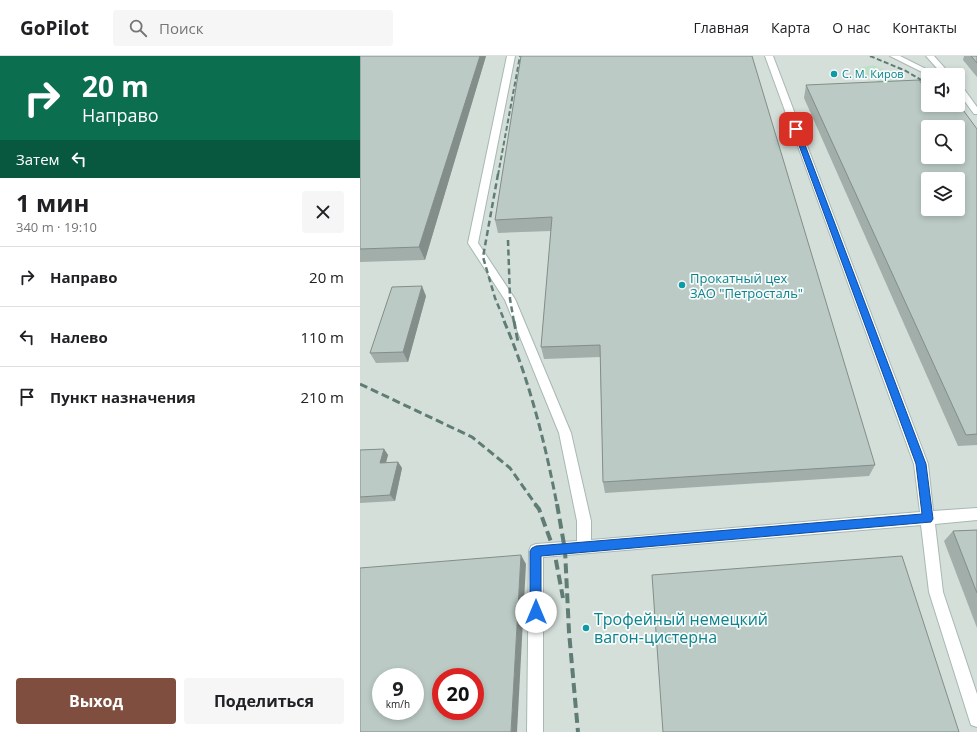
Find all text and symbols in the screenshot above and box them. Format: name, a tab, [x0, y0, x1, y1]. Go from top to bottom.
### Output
search box	[113, 10, 393, 46]
text: GoPilot	[20, 15, 89, 41]
icon: search	[127, 17, 149, 39]
text: Поиск	[159, 18, 203, 38]
text: Главная	[694, 18, 749, 37]
text: Карта	[771, 18, 810, 37]
text: О нас	[832, 18, 870, 37]
text: Контакты	[892, 18, 957, 37]
place label: С. М. Киров	[842, 66, 904, 81]
text: 20 m	[82, 67, 149, 105]
map controls	[921, 68, 965, 216]
button: sound	[921, 68, 965, 112]
marker: С. М. Киров	[829, 69, 839, 79]
icon: right	[16, 72, 68, 124]
text: Направо	[82, 103, 159, 127]
pin	[779, 112, 813, 146]
icon: arrive	[785, 118, 807, 140]
button: search	[921, 120, 965, 164]
icon: left	[68, 148, 90, 170]
text: Затем	[16, 149, 60, 169]
button: layers	[921, 172, 965, 216]
text: 1 мин	[16, 186, 89, 219]
button: close	[302, 191, 344, 233]
text: 340 m · 19:10	[16, 218, 97, 236]
icon: right	[16, 266, 38, 288]
text: Направо	[50, 267, 118, 287]
text: 20 m	[309, 267, 344, 287]
place label: Прокатный цех ЗАО "Петросталь"	[690, 269, 803, 302]
marker: Прокатный цех ЗАО "Петросталь"	[677, 280, 687, 290]
icon: left	[16, 326, 38, 348]
text: Налево	[50, 327, 108, 347]
text: 110 m	[300, 327, 344, 347]
icon: arrive	[16, 386, 38, 408]
text: Пункт назначения	[50, 387, 196, 407]
text: 210 m	[300, 387, 344, 407]
position arrow	[515, 591, 557, 633]
place label: Трофейный немецкий вагон-цистерна	[594, 608, 768, 648]
marker: Трофейный немецкий вагон-цистерна	[581, 623, 591, 633]
speed limit sign: 20	[432, 668, 484, 720]
text: 9	[392, 675, 404, 702]
button: Выход	[16, 678, 176, 724]
button: Поделиться	[184, 678, 344, 724]
text: km/h	[386, 697, 410, 711]

